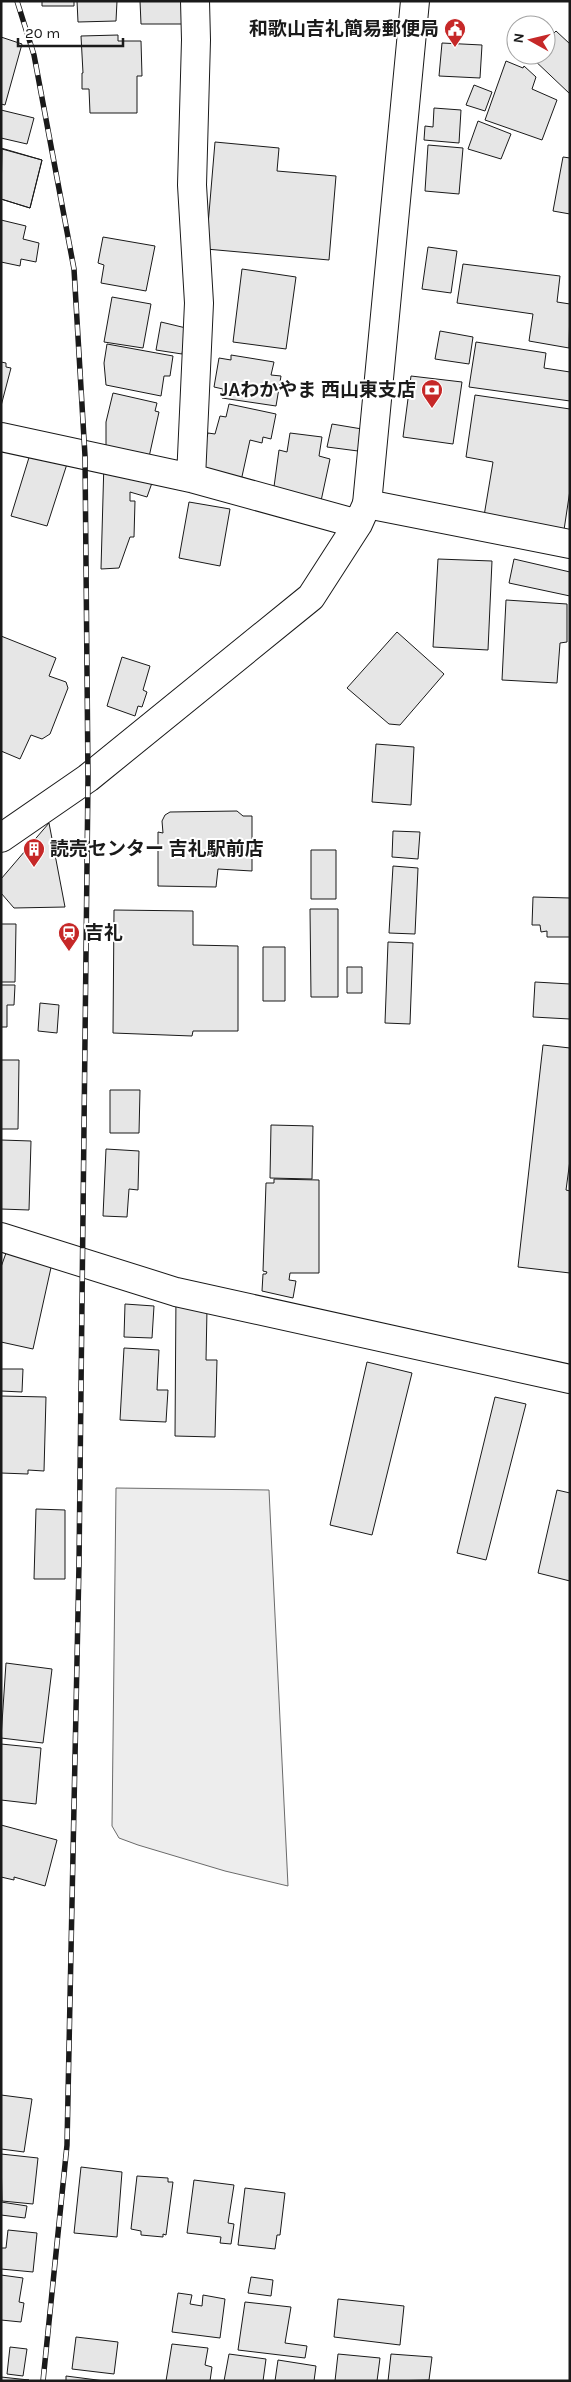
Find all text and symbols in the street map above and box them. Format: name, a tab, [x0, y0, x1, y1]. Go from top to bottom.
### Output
scale bar	[18, 15, 122, 47]
north arrow	[506, 15, 556, 65]
public building icon: 和歌山吉礼簡易郵便局	[443, 17, 467, 48]
place label: 和歌山吉礼簡易郵便局	[249, 18, 439, 40]
text: 20 m	[25, 24, 60, 42]
text: N	[510, 32, 528, 44]
bank icon: JAわかやま 西山東支店	[420, 378, 444, 409]
place label: JAわかやま 西山東支店	[220, 379, 416, 401]
building icon: 読売センター 吉礼駅前店	[22, 837, 46, 868]
place label: 読売センター 吉礼駅前店	[50, 838, 264, 860]
station icon: 吉礼	[57, 921, 81, 952]
place label: 吉礼	[85, 922, 123, 944]

